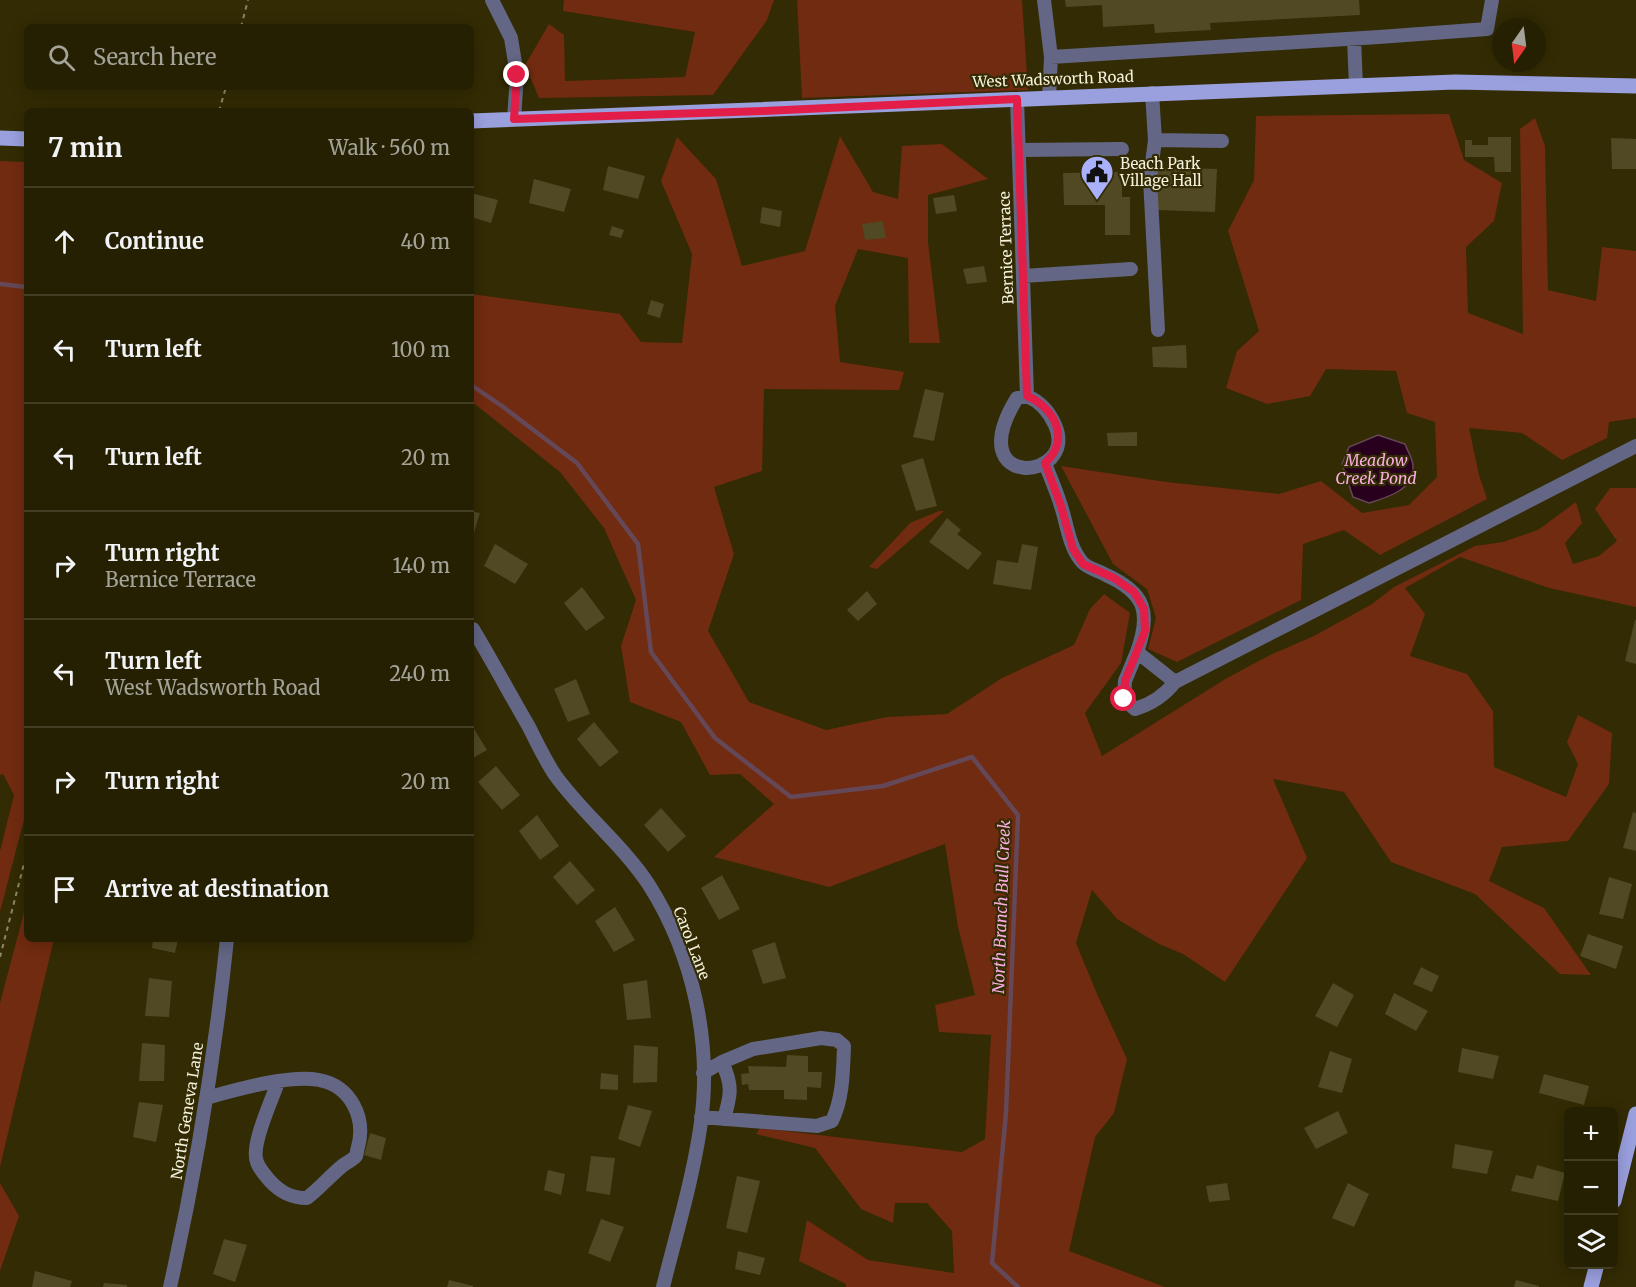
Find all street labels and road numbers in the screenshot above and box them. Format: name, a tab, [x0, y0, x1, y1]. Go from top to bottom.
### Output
street label: West Wadsworth Road	[971, 67, 1134, 91]
street label: Bernice Terrace	[995, 191, 1017, 305]
street label: Carol Lane	[669, 904, 715, 982]
street label: North Geneva Lane	[167, 1041, 207, 1181]

